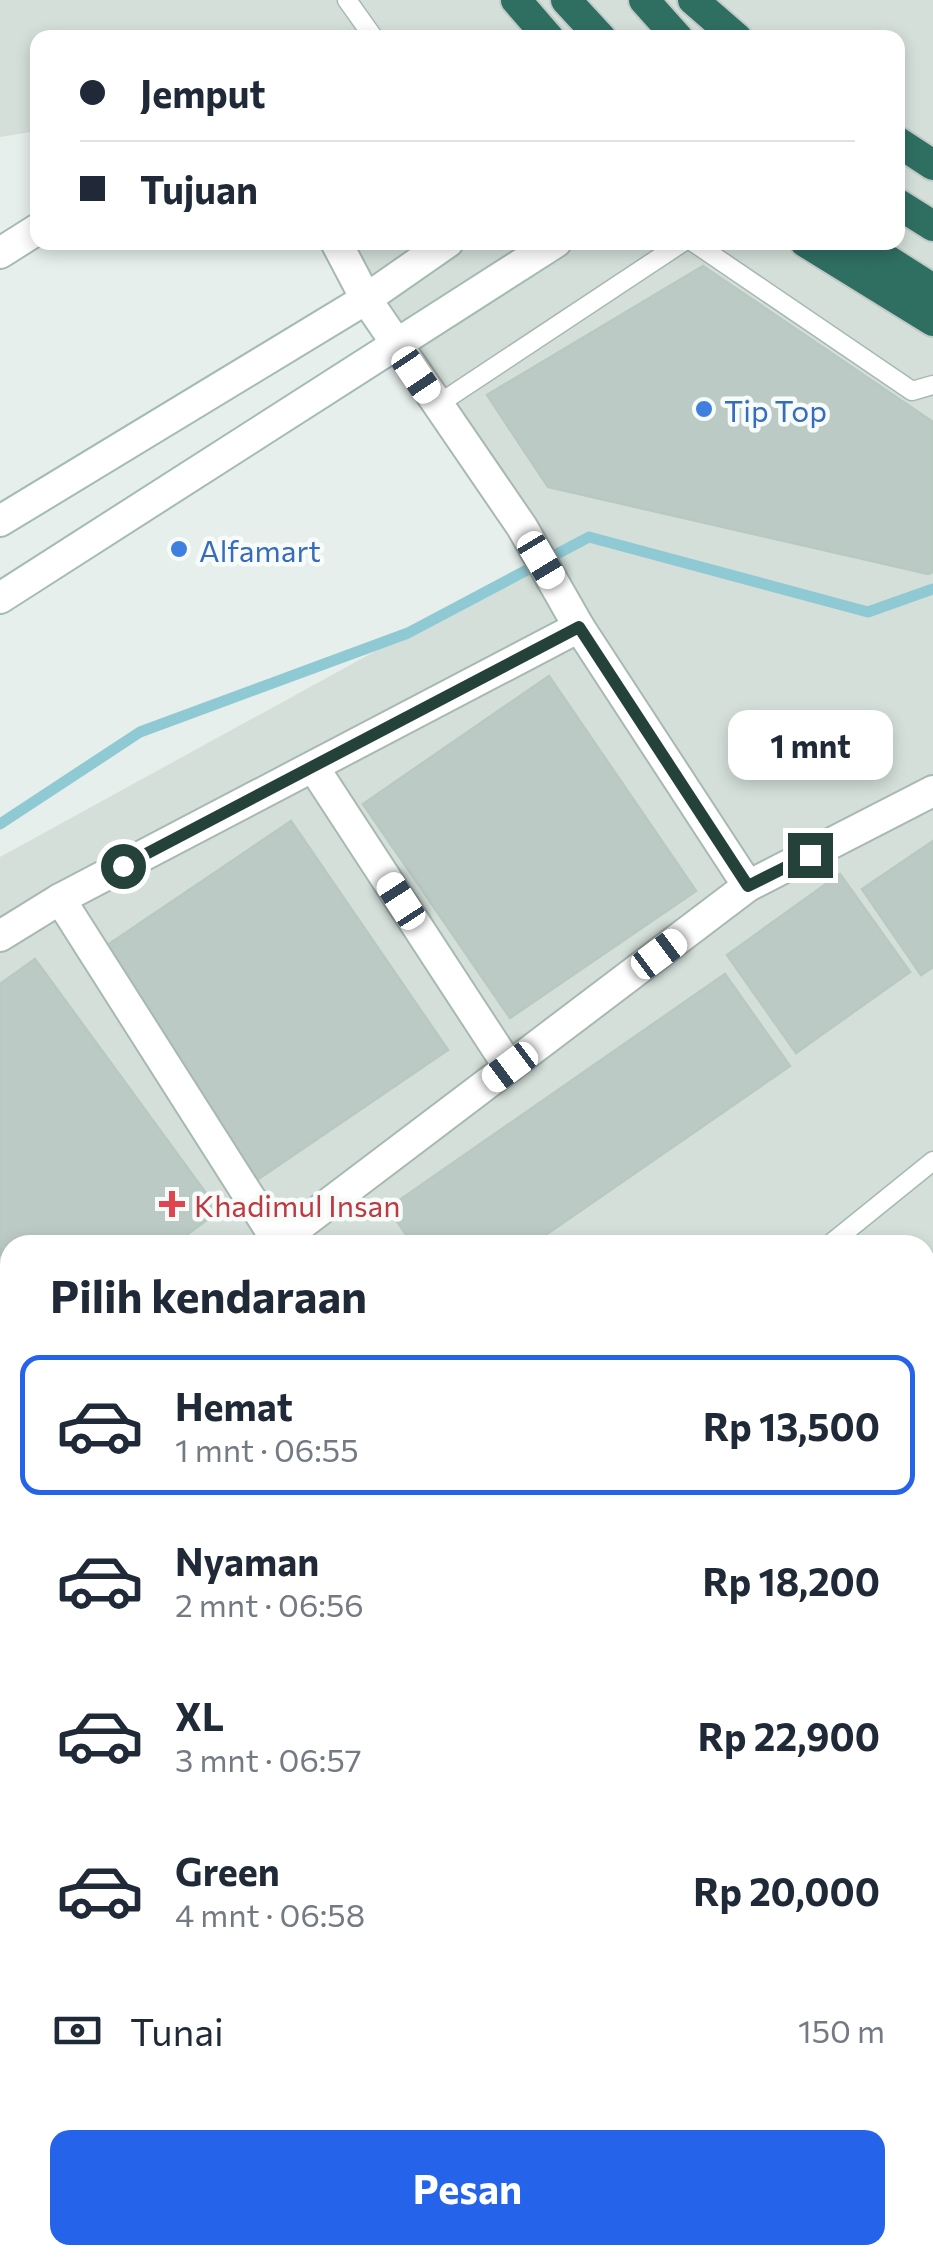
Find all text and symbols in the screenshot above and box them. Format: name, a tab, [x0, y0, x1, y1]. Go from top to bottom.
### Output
text: Jemput	[140, 69, 266, 116]
text: Tujuan	[140, 165, 258, 212]
car	[387, 342, 445, 408]
place label: Tip Top	[724, 391, 827, 428]
marker: Tip Top	[693, 398, 715, 420]
car	[513, 527, 569, 593]
place label: Alfamart	[199, 531, 321, 568]
marker: Alfamart	[168, 538, 190, 560]
callout: 1 mnt	[728, 710, 892, 780]
text: 1 mnt	[770, 725, 851, 765]
route end	[788, 833, 833, 878]
route start	[101, 844, 146, 889]
car	[372, 868, 430, 934]
car	[626, 924, 692, 984]
car	[477, 1037, 543, 1097]
place label: Khadimul Insan	[194, 1186, 400, 1223]
marker: Khadimul Insan	[159, 1191, 185, 1217]
text: Pilih kendaraan	[50, 1267, 367, 1322]
icon: car	[55, 1380, 145, 1470]
text: Hemat	[175, 1382, 293, 1429]
text: Rp 13,500	[703, 1402, 880, 1449]
text: 1 mnt · 06:55	[175, 1429, 359, 1469]
icon: car	[55, 1535, 145, 1625]
text: Nyaman	[175, 1537, 319, 1584]
text: Rp 18,200	[702, 1557, 880, 1604]
text: 2 mnt · 06:56	[175, 1584, 364, 1624]
icon: car	[55, 1690, 145, 1780]
text: XL	[175, 1692, 224, 1739]
text: Rp 22,900	[698, 1712, 880, 1759]
text: 3 mnt · 06:57	[175, 1739, 362, 1779]
icon: car	[55, 1845, 145, 1935]
text: Green	[175, 1847, 280, 1894]
text: Rp 20,000	[693, 1867, 880, 1914]
text: 4 mnt · 06:58	[175, 1894, 365, 1934]
icon: cash	[50, 2003, 105, 2058]
text: Tunai	[130, 2007, 224, 2054]
text: 150 m	[798, 2010, 885, 2050]
button: Pesan	[50, 2130, 885, 2245]

